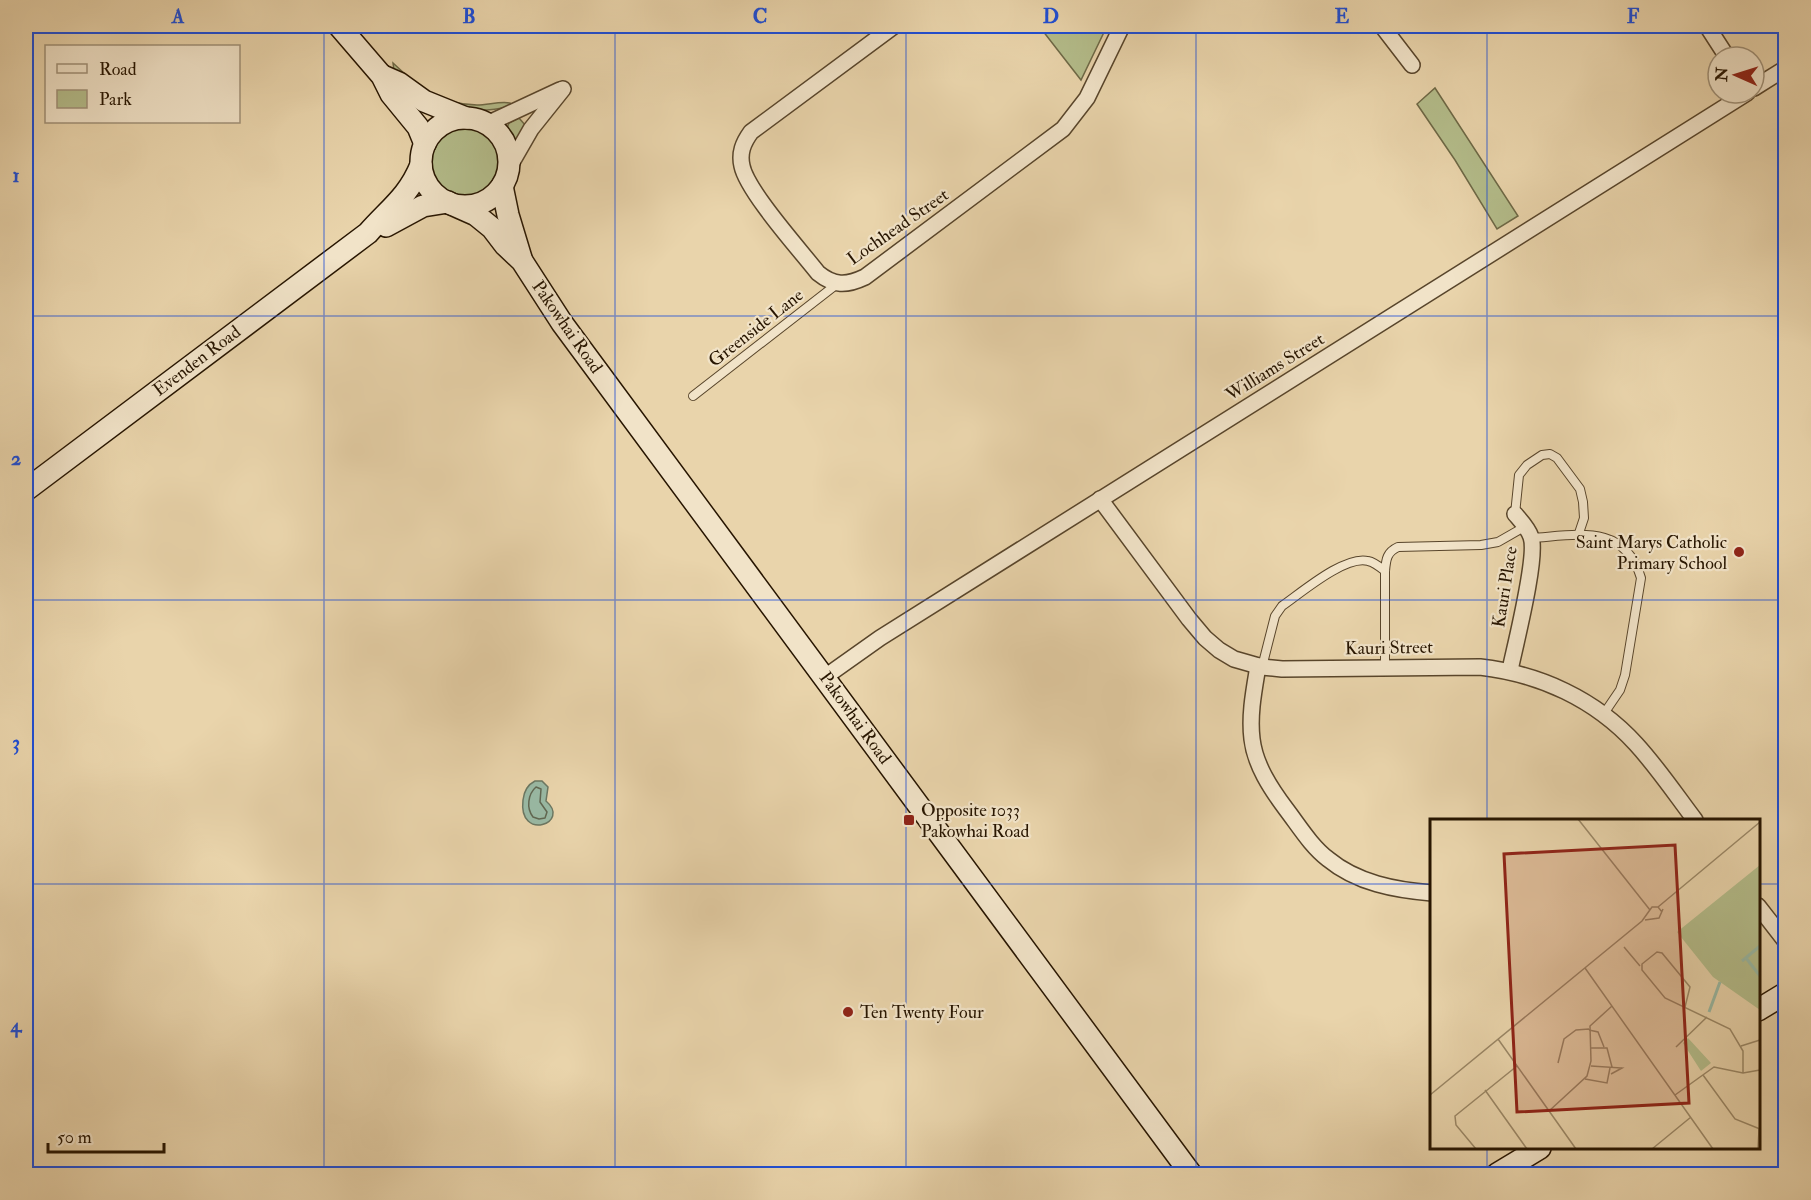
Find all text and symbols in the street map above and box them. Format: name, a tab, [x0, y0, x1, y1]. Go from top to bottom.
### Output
text: A	[171, 4, 185, 29]
text: B	[462, 4, 476, 29]
text: C	[753, 4, 767, 29]
text: D	[1043, 4, 1059, 29]
text: E	[1335, 4, 1350, 29]
text: F	[1627, 4, 1640, 29]
legend	[45, 45, 240, 123]
north arrow	[1706, 45, 1766, 105]
text: Road	[99, 58, 137, 81]
text: N	[1712, 66, 1732, 83]
text: Park	[99, 88, 132, 111]
text: 1	[12, 163, 20, 188]
street label: Lochhead Street	[843, 183, 953, 271]
street label: Pakowhai Road	[526, 276, 608, 378]
street label: Greenside Lane	[704, 283, 809, 372]
street label: Evenden Road	[149, 320, 246, 401]
street label: Williams Street	[1221, 328, 1329, 407]
text: 2	[11, 446, 21, 471]
place label: Saint Marys Catholic Primary School	[1576, 531, 1727, 575]
street label: Kauri Place	[1487, 544, 1523, 629]
marker: Saint Marys Catholic Primary School	[1732, 545, 1746, 559]
street label: Kauri Street	[1345, 636, 1433, 660]
street label: Pakowhai Road	[814, 667, 896, 769]
text: 3	[12, 730, 20, 755]
place label: Opposite 1033 Pakowhai Road	[921, 799, 1030, 843]
marker: Opposite 1033 Pakowhai Road	[902, 813, 916, 827]
inset map	[1430, 819, 1760, 1149]
place label: Ten Twenty Four	[860, 1001, 984, 1024]
marker: Ten Twenty Four	[841, 1005, 855, 1019]
text: 4	[10, 1013, 23, 1038]
scale bar	[48, 1116, 164, 1154]
text: 50 m	[57, 1126, 92, 1149]

